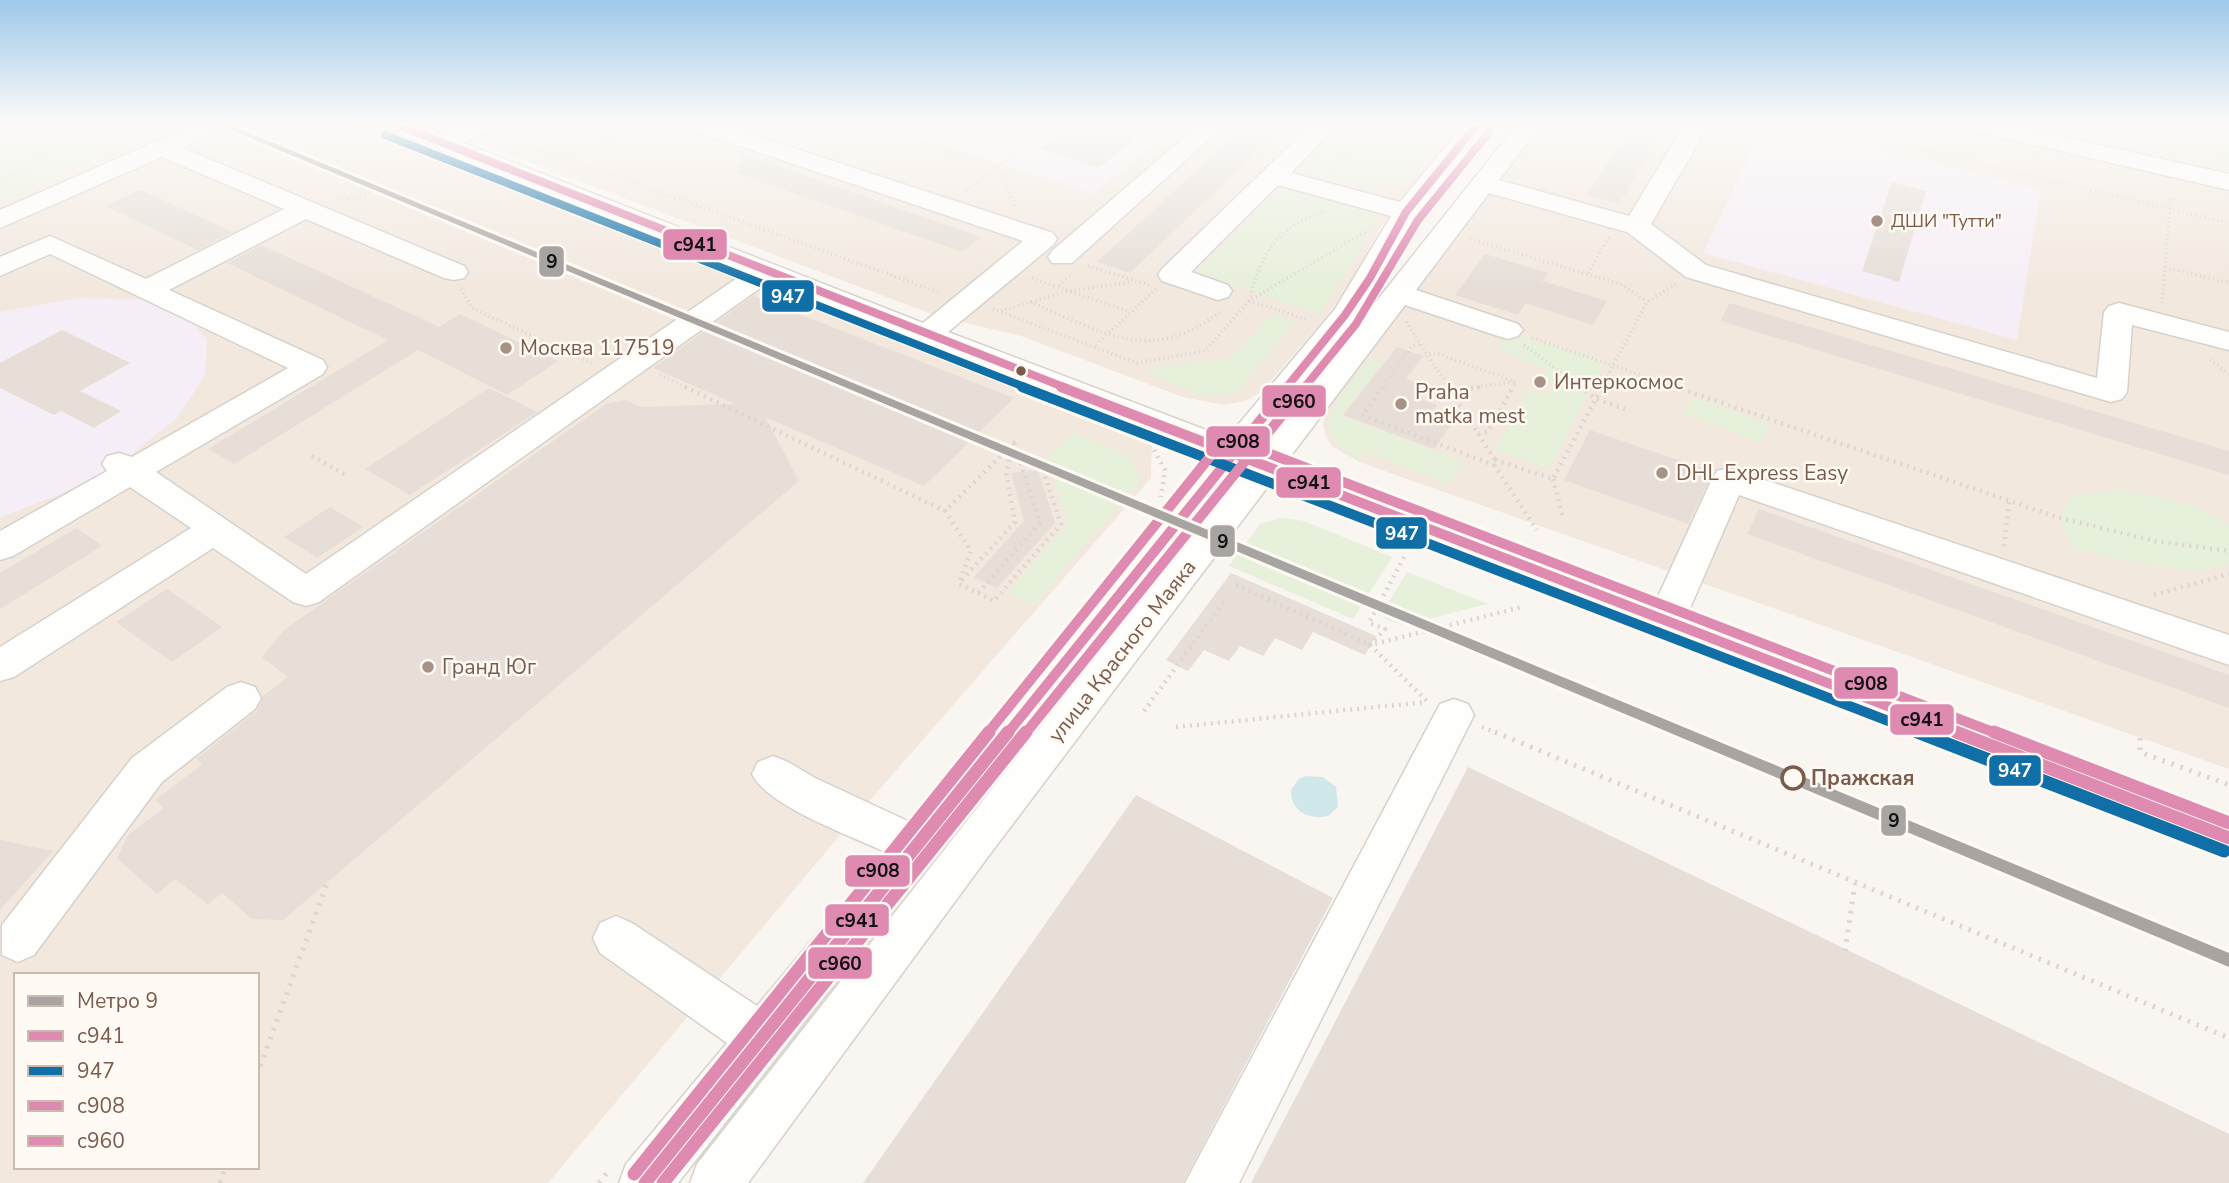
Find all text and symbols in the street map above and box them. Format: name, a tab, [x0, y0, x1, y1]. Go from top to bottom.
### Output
place label: ДШИ "Тутти"	[1891, 209, 2002, 233]
marker: ДШИ "Тутти"	[1869, 213, 1885, 229]
line badge: с941	[662, 228, 728, 261]
text: с941	[673, 232, 717, 258]
line badge: 9	[538, 245, 565, 278]
text: 9	[546, 249, 558, 275]
line badge: 947	[761, 279, 815, 313]
text: 947	[771, 284, 805, 310]
place label: Москва 117519	[520, 334, 675, 362]
marker: Москва 117519	[498, 340, 514, 356]
unlabelled marker	[1014, 364, 1028, 378]
place label: Интеркосмос	[1554, 368, 1684, 396]
marker: Интеркосмос	[1532, 374, 1548, 390]
place label: Praha matka mest	[1415, 378, 1526, 430]
line badge: с960	[1261, 384, 1327, 418]
text: с960	[1272, 389, 1316, 415]
marker: Praha matka mest	[1393, 396, 1409, 412]
line badge: с908	[1205, 425, 1271, 458]
text: с908	[1216, 429, 1260, 455]
place label: DHL Express Easy	[1676, 459, 1848, 487]
marker: DHL Express Easy	[1654, 465, 1670, 481]
line badge: с941	[1275, 466, 1342, 499]
text: с941	[1287, 470, 1331, 496]
line badge: 947	[1375, 516, 1428, 550]
text: 947	[1385, 521, 1419, 547]
line badge: 9	[1209, 524, 1236, 558]
text: 9	[1217, 529, 1229, 555]
street label: улица Красного Маяка	[1042, 554, 1202, 748]
place label: Гранд Юг	[442, 653, 536, 681]
marker: Гранд Юг	[420, 659, 436, 675]
line badge: с908	[1833, 666, 1899, 700]
text: с908	[1844, 671, 1888, 697]
line badge: с941	[1889, 703, 1955, 736]
text: с941	[1900, 707, 1944, 733]
line badge: 947	[1988, 754, 2042, 787]
text: 947	[1998, 758, 2032, 784]
place label: Пражская	[1811, 764, 1915, 792]
marker: Пражская	[1781, 766, 1805, 790]
line badge: 9	[1880, 804, 1907, 837]
text: 9	[1888, 808, 1900, 834]
line badge: с908	[844, 854, 911, 888]
text: с908	[856, 858, 900, 884]
line badge: с941	[824, 903, 890, 937]
text: с941	[835, 908, 879, 934]
line badge: с960	[807, 946, 873, 980]
text: с960	[818, 951, 862, 977]
legend	[14, 973, 259, 1169]
text: Метро 9	[77, 987, 158, 1015]
text: с941	[77, 1022, 125, 1050]
text: 947	[77, 1057, 115, 1085]
text: с908	[77, 1092, 125, 1120]
text: с960	[77, 1127, 125, 1155]

